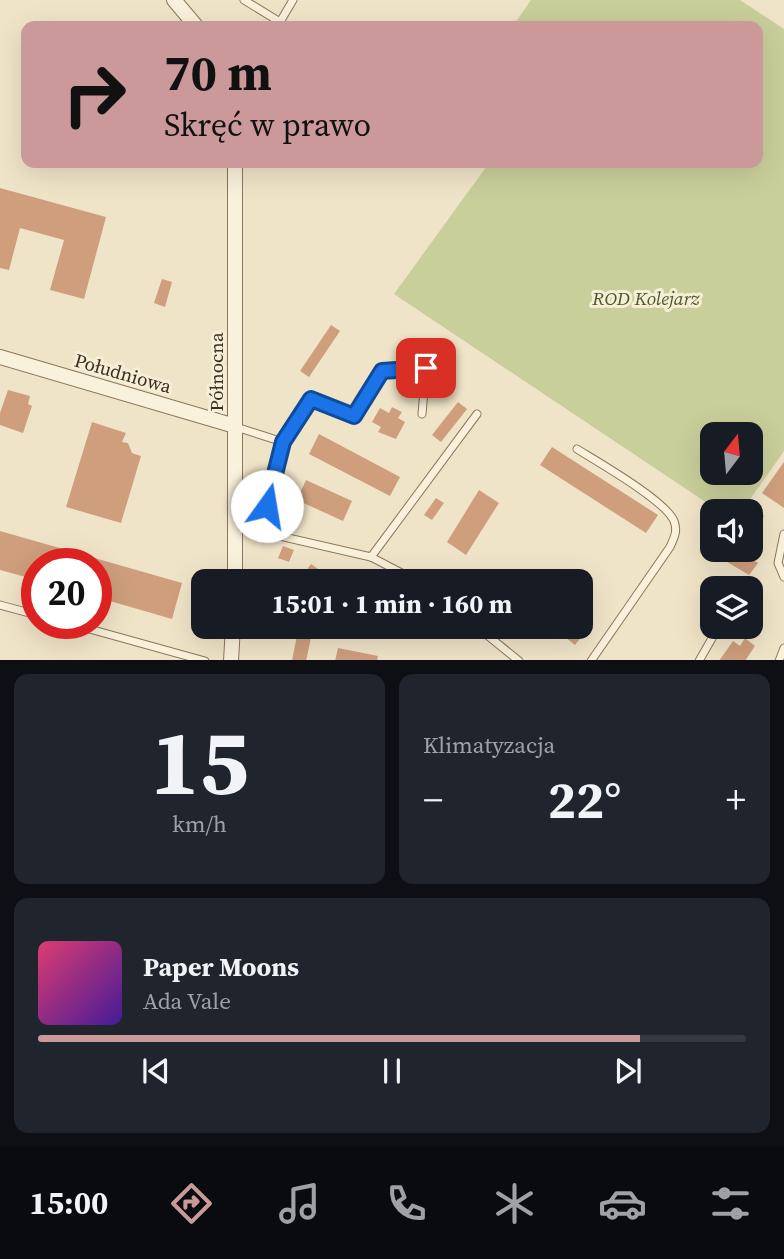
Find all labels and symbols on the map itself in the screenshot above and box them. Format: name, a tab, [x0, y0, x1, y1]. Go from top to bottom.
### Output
park label: ROD Kolejarz	[591, 285, 701, 311]
street label: Północna	[203, 332, 229, 412]
pin	[396, 338, 456, 398]
street label: Południowa	[72, 347, 175, 399]
north arrow	[700, 422, 763, 485]
position arrow	[230, 469, 304, 543]
speed limit sign: 20	[21, 548, 112, 639]

